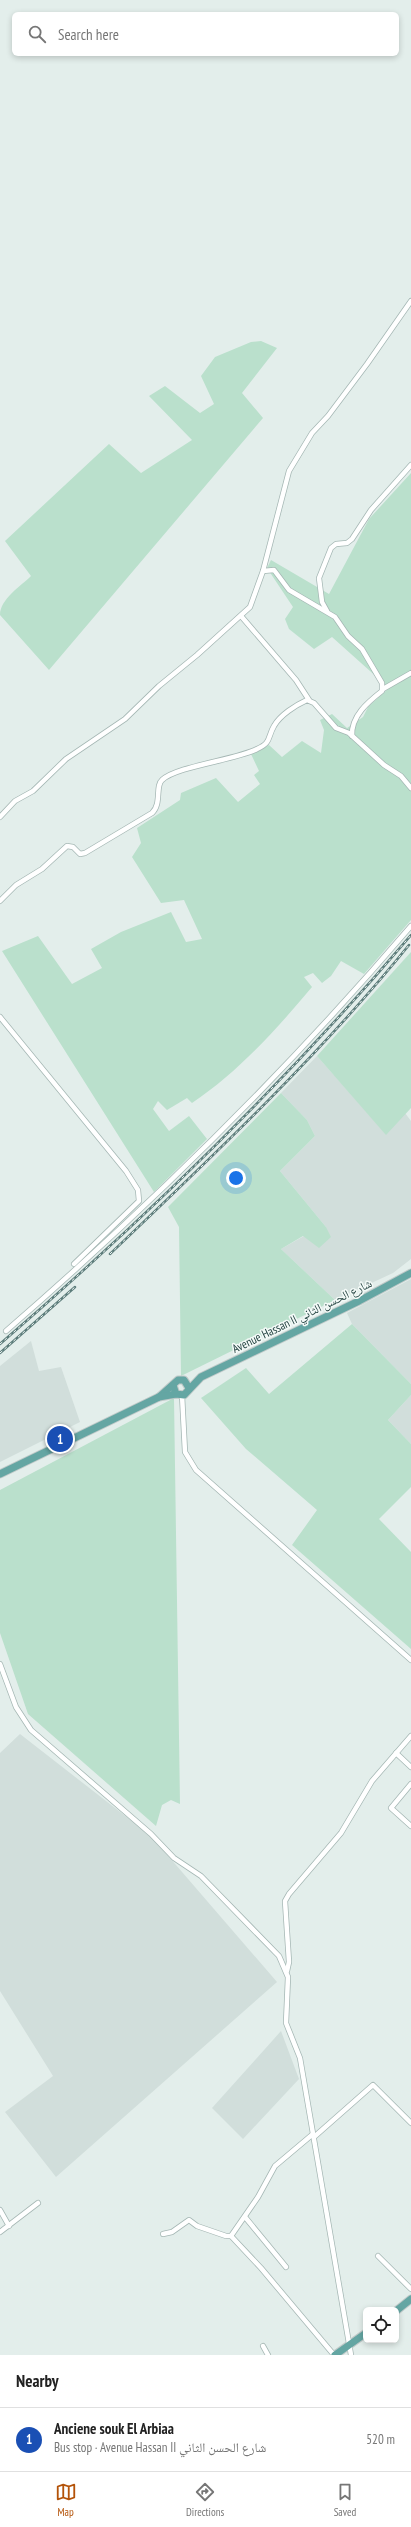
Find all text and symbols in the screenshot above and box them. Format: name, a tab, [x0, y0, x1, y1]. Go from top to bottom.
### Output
search box	[12, 12, 399, 56]
icon: search	[26, 23, 48, 45]
text: Search here	[58, 25, 119, 44]
your location	[226, 1168, 246, 1188]
street label: Avenue Hassan II شارع الحسن الثاني	[229, 1275, 376, 1359]
pin: 1	[47, 1424, 73, 1454]
map controls	[363, 2307, 399, 2343]
button: locate	[363, 2307, 399, 2343]
text: Nearby	[16, 2370, 59, 2392]
text: Anciene souk El Arbiaa	[54, 2419, 174, 2438]
text: 1	[26, 2431, 32, 2448]
text: 520 m	[366, 2431, 395, 2448]
text: Bus stop · Avenue Hassan II شارع الحسن الثاني	[54, 2439, 266, 2456]
tab: Map	[55, 2481, 77, 2519]
tab: Directions	[186, 2481, 224, 2519]
tab: Saved	[334, 2481, 356, 2519]

